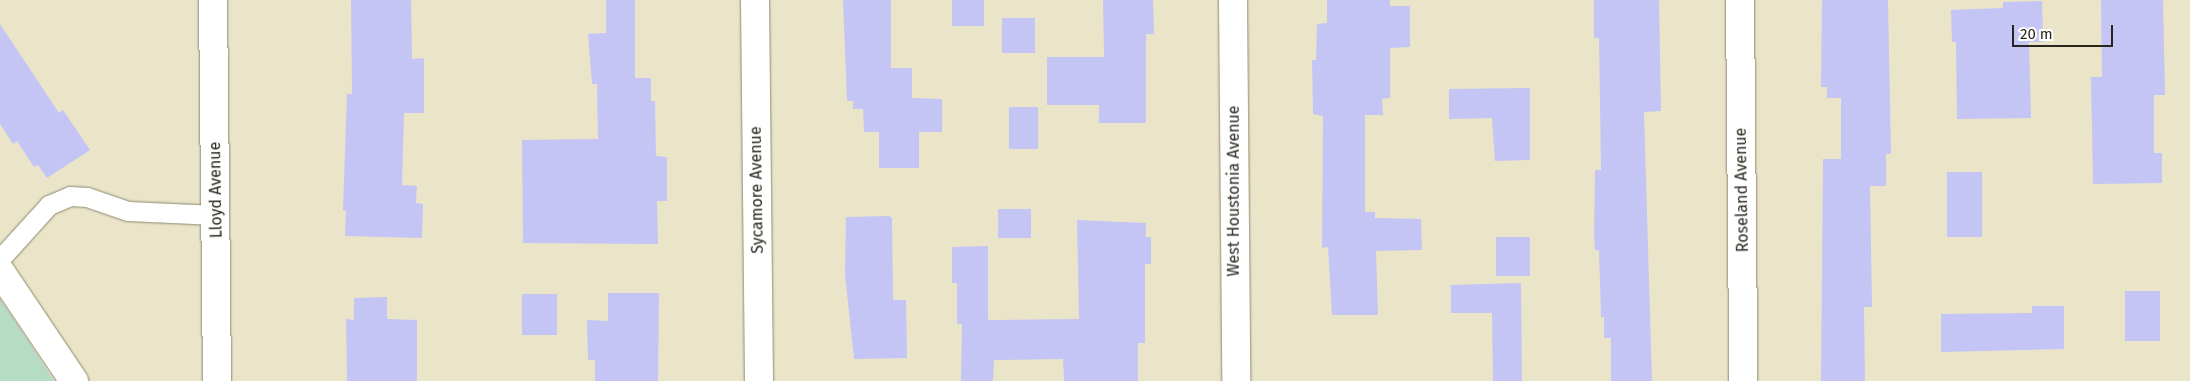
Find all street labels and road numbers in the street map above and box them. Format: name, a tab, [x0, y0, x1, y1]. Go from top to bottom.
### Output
street label: West Houstonia Avenue	[1224, 105, 1244, 277]
street label: Sycamore Avenue	[746, 126, 768, 254]
street label: Roseland Avenue	[1731, 128, 1753, 252]
street label: Lloyd Avenue	[206, 142, 226, 238]

